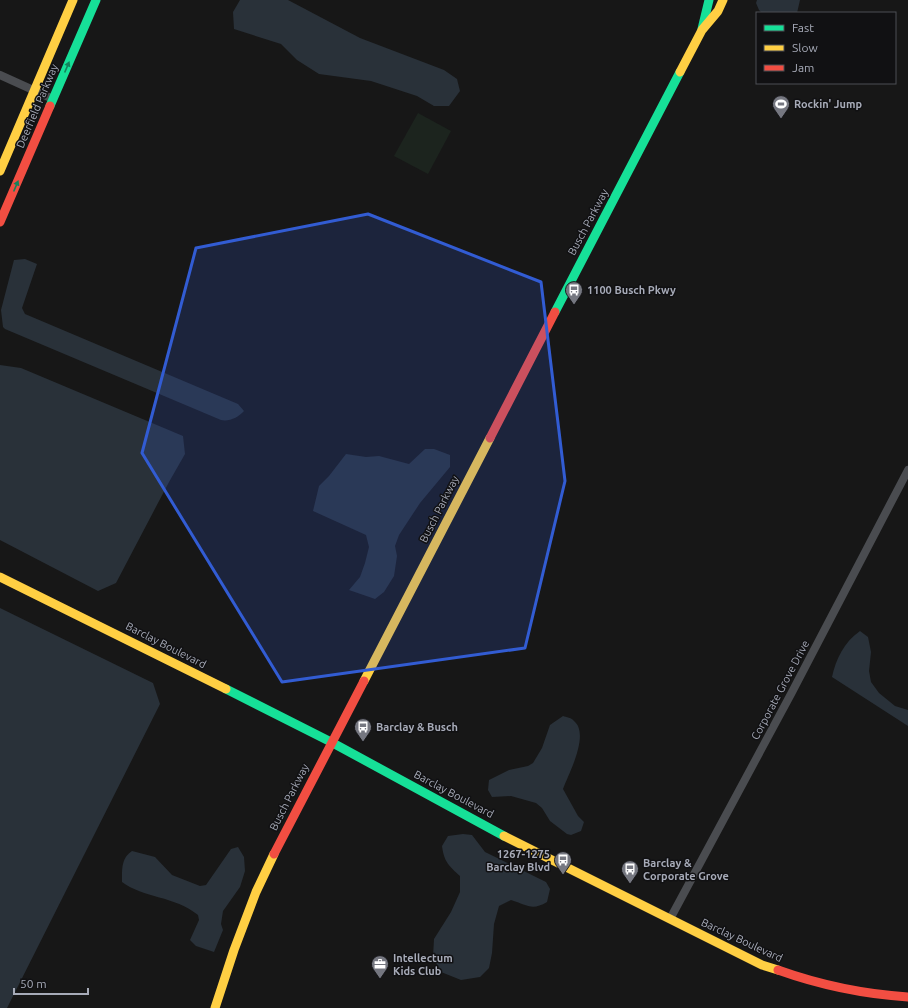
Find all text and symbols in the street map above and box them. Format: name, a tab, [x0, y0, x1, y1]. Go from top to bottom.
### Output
legend	[756, 12, 896, 84]
text: Fast	[792, 21, 814, 34]
text: Slow	[792, 41, 818, 54]
one-way arrow	[65, 60, 71, 72]
text: Jam	[792, 61, 814, 74]
street label: Deerfield Parkway	[14, 62, 60, 150]
sports icon: Rockin' Jump	[771, 94, 791, 119]
place label: Rockin' Jump	[794, 98, 862, 110]
one-way arrow	[13, 179, 19, 191]
street label: Busch Parkway	[565, 186, 611, 257]
bus stop icon: 1100 Busch Pkwy	[564, 280, 584, 305]
place label: 1100 Busch Pkwy	[587, 284, 676, 296]
street label: Busch Parkway	[417, 473, 461, 544]
street label: Barclay Boulevard	[124, 620, 208, 670]
street label: Corporate Grove Drive	[749, 638, 811, 742]
bus stop icon: Barclay & Busch	[353, 717, 373, 742]
place label: Barclay & Busch	[376, 721, 458, 733]
street label: Busch Parkway	[267, 761, 311, 832]
street label: Barclay Boulevard	[412, 768, 496, 820]
place label: 1267-1275 Barclay Blvd	[486, 848, 550, 873]
bus stop icon: 1267-1275 Barclay Blvd	[553, 850, 573, 875]
place label: Barclay & Corporate Grove	[643, 857, 729, 882]
bus stop icon: Barclay & Corporate Grove	[620, 859, 640, 884]
street label: Barclay Boulevard	[699, 916, 785, 964]
place label: Intellectum Kids Club	[393, 952, 453, 977]
office icon: Intellectum Kids Club	[370, 954, 390, 979]
scale bar	[14, 970, 88, 996]
text: 50 m	[20, 977, 47, 990]

